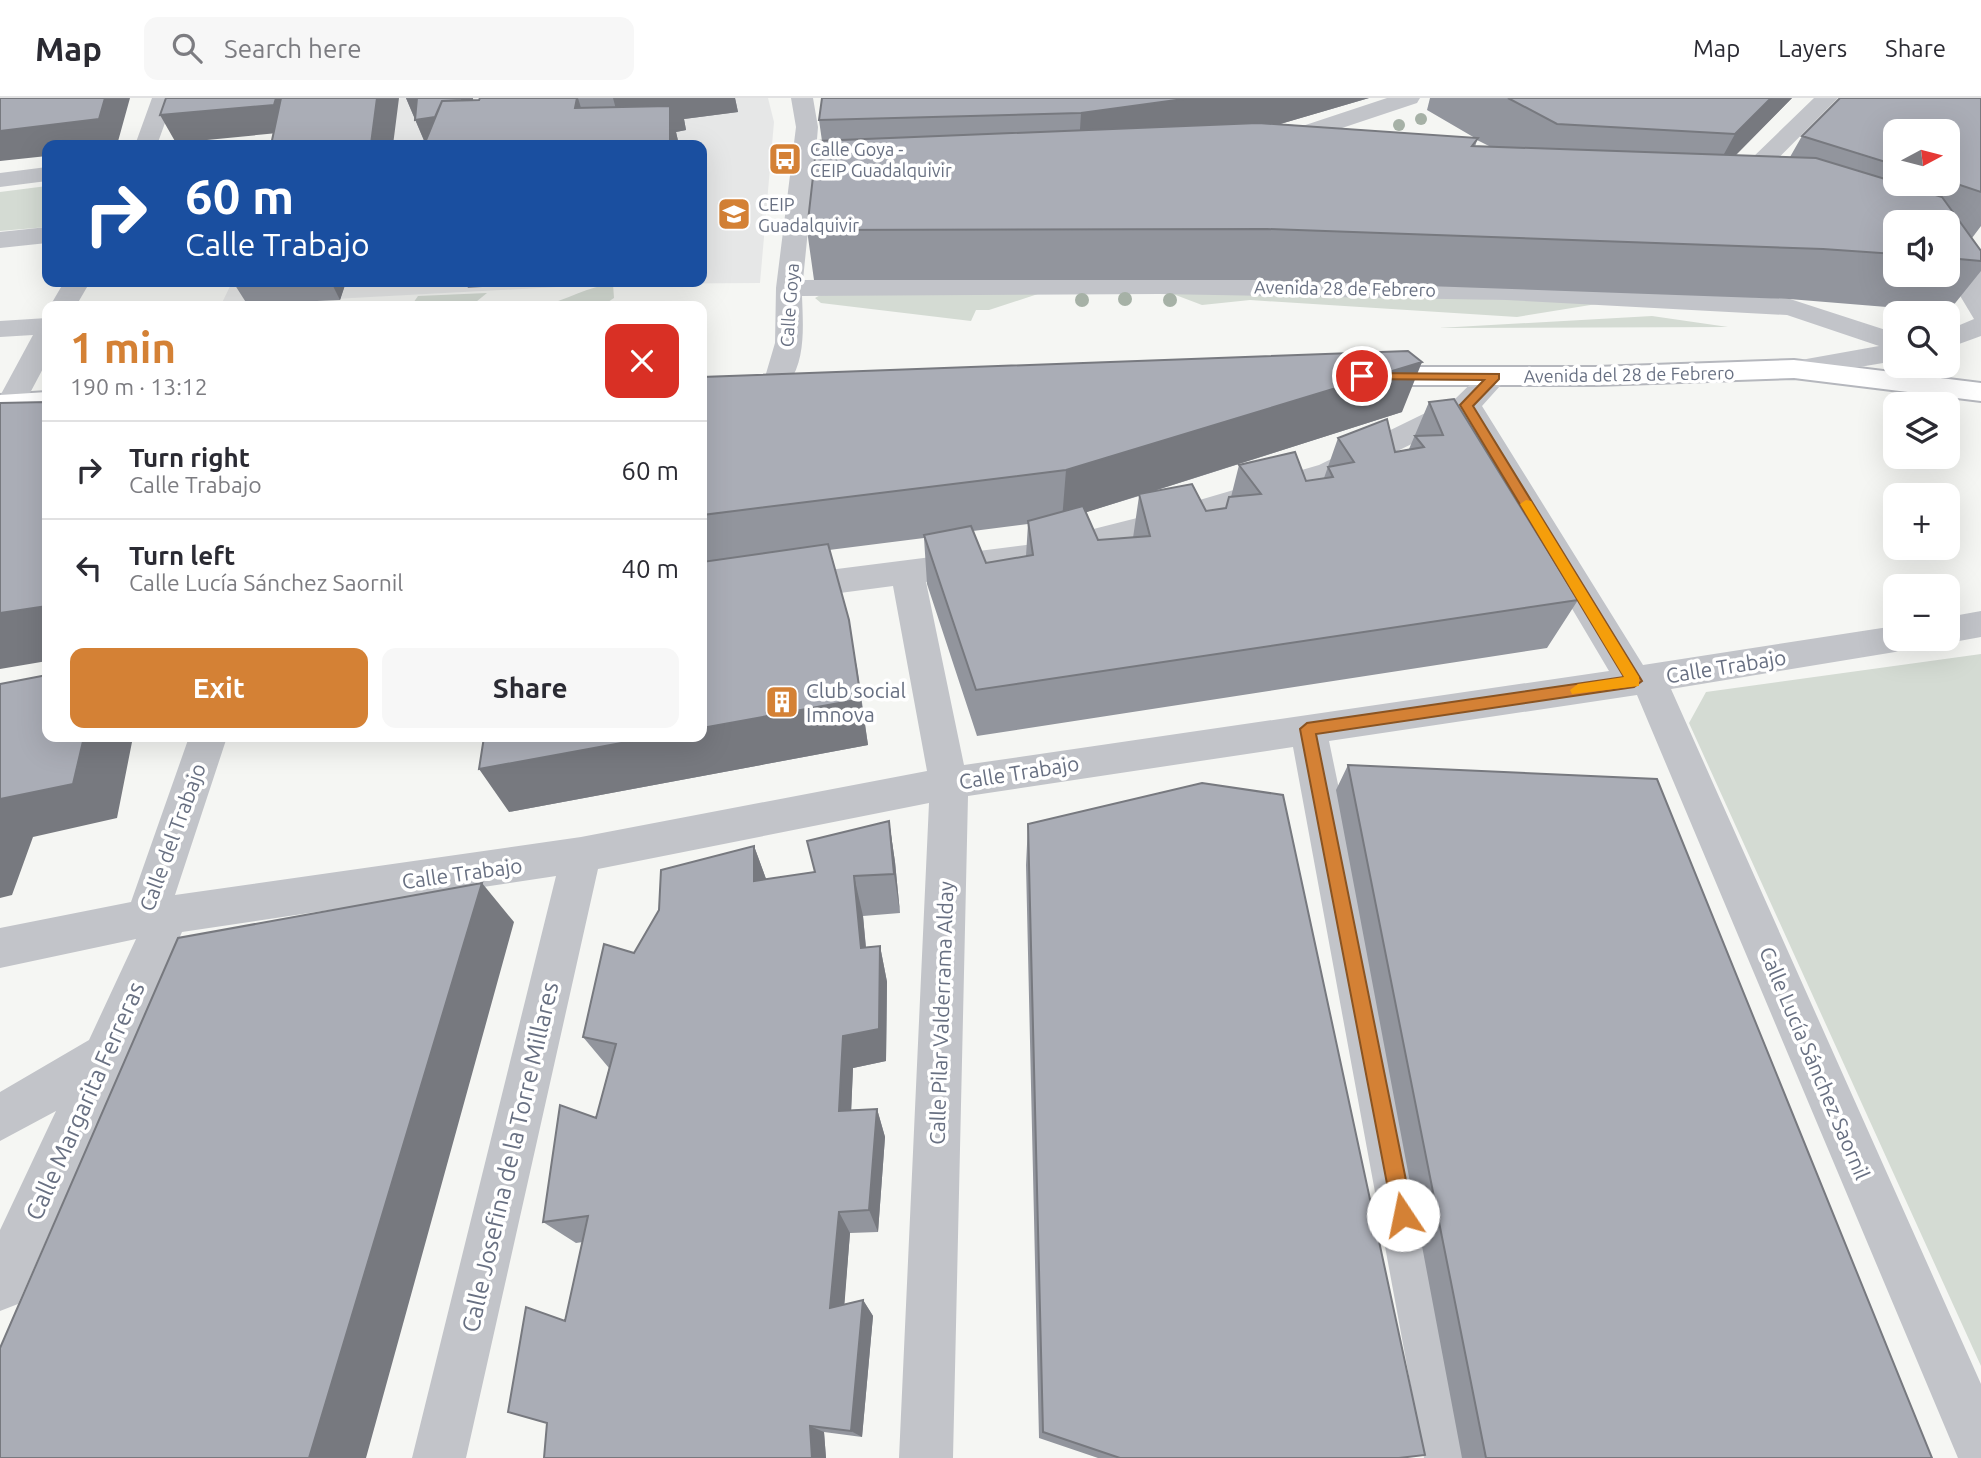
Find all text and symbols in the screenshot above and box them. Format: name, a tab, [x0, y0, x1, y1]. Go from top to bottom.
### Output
search box	[144, 17, 634, 80]
icon: search	[168, 29, 206, 67]
text: Map	[35, 30, 102, 67]
text: Search here	[224, 34, 362, 63]
text: Map	[1693, 35, 1740, 62]
text: Layers	[1778, 35, 1847, 62]
text: Share	[1885, 35, 1946, 62]
north arrow	[1883, 119, 1960, 196]
map controls	[1883, 119, 1960, 651]
place label: Calle Goya - CEIP Guadalquivir	[810, 139, 952, 180]
bus stop icon: Calle Goya - CEIP Guadalquivir	[766, 140, 804, 178]
icon: right	[70, 168, 161, 259]
text: 60 m	[185, 168, 294, 223]
place label: CEIP Guadalquivir	[758, 194, 859, 235]
school or university icon: CEIP Guadalquivir	[715, 195, 753, 233]
button: sound	[1883, 210, 1960, 287]
text: Calle Trabajo	[185, 226, 370, 262]
street label: Calle Goya	[776, 262, 802, 348]
street label: Avenida 28 de Febrero	[1254, 276, 1436, 300]
button: search	[1883, 301, 1960, 378]
text: 1 min	[70, 324, 176, 371]
button: close	[605, 324, 679, 398]
pin	[1332, 346, 1392, 406]
icon: arrive	[1343, 357, 1381, 395]
street label: Avenida del 28 de Febrero	[1523, 362, 1735, 386]
text: 190 m · 13:12	[70, 374, 208, 399]
button: layers	[1883, 392, 1960, 469]
text: Turn right	[129, 443, 250, 472]
icon: right	[70, 451, 108, 489]
text: 60 m	[621, 456, 679, 485]
text: Calle Trabajo	[129, 472, 262, 497]
button: +	[1883, 483, 1960, 560]
text: Turn left	[129, 541, 235, 570]
icon: left	[70, 549, 108, 587]
text: 40 m	[621, 554, 679, 583]
text: Calle Lucía Sánchez Saornil	[129, 570, 403, 595]
button: −	[1883, 574, 1960, 651]
street label: Calle Trabajo	[1664, 645, 1788, 687]
button: Exit	[70, 648, 368, 728]
button: Share	[382, 648, 679, 728]
place label: Club social Imnova	[806, 678, 906, 726]
building icon: Club social Imnova	[763, 683, 801, 721]
street label: Calle Trabajo	[957, 751, 1081, 793]
street label: Calle del Trabajo	[134, 760, 210, 914]
street label: Calle Trabajo	[400, 853, 524, 893]
street label: Calle Pilar Valderrama Alday	[924, 881, 958, 1145]
street label: Calle Lucía Sánchez Saornil	[1755, 943, 1875, 1183]
street label: Calle Margarita Ferreras	[20, 978, 150, 1224]
street label: Calle Josefina de la Torre Millares	[456, 979, 564, 1335]
position arrow	[1366, 1178, 1440, 1252]

